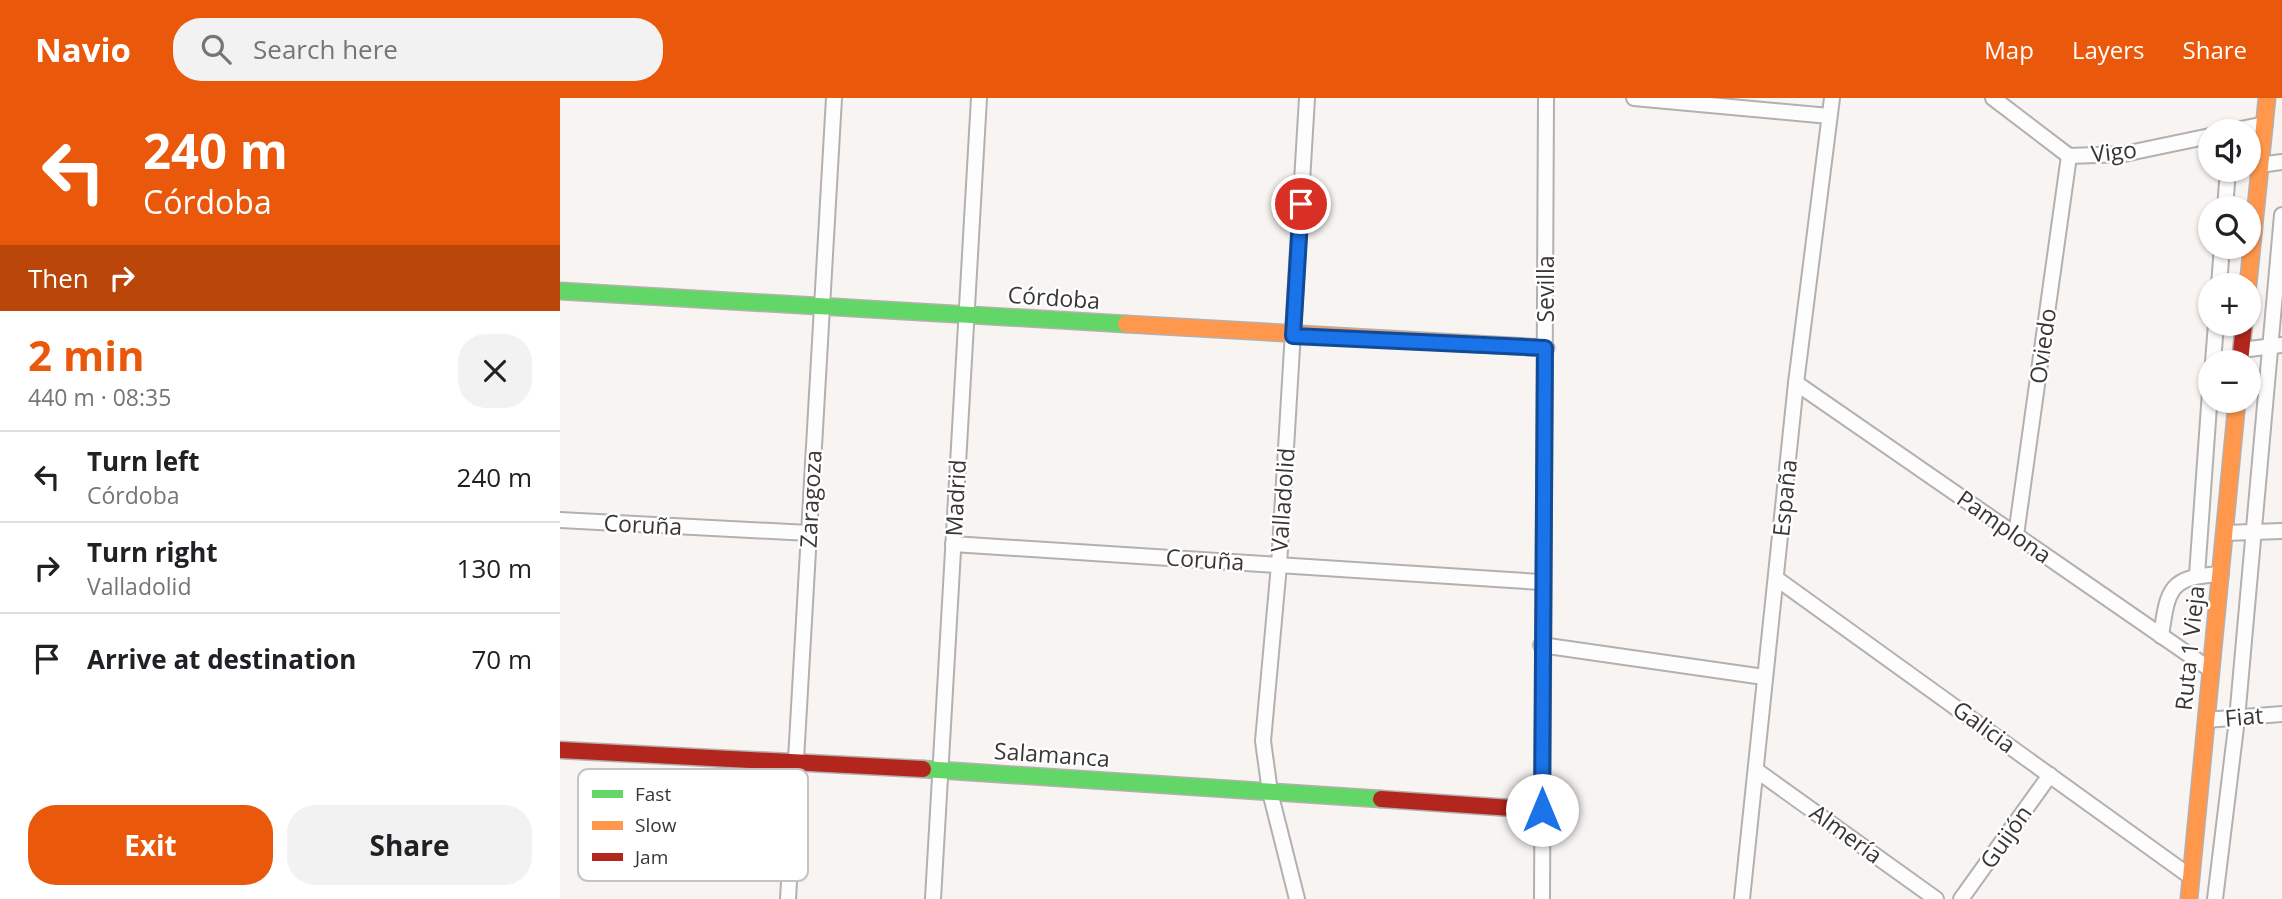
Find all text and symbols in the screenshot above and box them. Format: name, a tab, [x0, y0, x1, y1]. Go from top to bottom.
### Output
search box	[173, 18, 663, 81]
text: Navio	[35, 27, 131, 72]
icon: search	[197, 30, 235, 68]
text: Search here	[253, 31, 398, 67]
text: Map	[1984, 33, 2034, 66]
text: Layers	[2072, 33, 2145, 66]
text: Share	[2183, 33, 2247, 66]
text: 240 m	[143, 117, 288, 183]
map controls	[2198, 119, 2261, 413]
button: sound	[2198, 119, 2261, 182]
icon: left	[28, 126, 119, 217]
street label: Vigo	[2089, 133, 2138, 169]
pin	[1271, 174, 1331, 234]
text: Córdoba	[143, 180, 272, 223]
icon: arrive	[1282, 185, 1320, 223]
button: search	[2198, 196, 2261, 259]
street label: Sevilla	[1529, 255, 1561, 323]
icon: right	[103, 259, 141, 297]
text: Then	[28, 260, 89, 296]
button: +	[2198, 273, 2261, 336]
street label: Córdoba	[1007, 278, 1101, 316]
street label: Oviedo	[2021, 306, 2063, 386]
text: 2 min	[28, 326, 145, 383]
button: close	[458, 334, 532, 408]
button: −	[2198, 350, 2261, 413]
text: 440 m · 08:35	[28, 381, 171, 413]
text: Turn left	[87, 443, 199, 479]
street label: Valladolid	[1262, 447, 1302, 553]
street label: Zaragoza	[791, 449, 829, 549]
icon: left	[28, 458, 66, 496]
street label: España	[1764, 458, 1804, 538]
text: 240 m	[457, 459, 532, 495]
street label: Madrid	[937, 459, 973, 537]
text: Córdoba	[87, 479, 179, 511]
street label: Pamplona	[1951, 482, 2058, 570]
street label: Coruña	[603, 506, 683, 542]
text: Turn right	[87, 534, 218, 570]
street label: Coruña	[1165, 540, 1245, 578]
icon: right	[28, 549, 66, 587]
text: 130 m	[457, 550, 532, 586]
text: Valladolid	[87, 570, 191, 602]
street label: Ruta 1 Vieja	[2167, 584, 2211, 712]
icon: arrive	[28, 640, 66, 678]
text: Arrive at destination	[87, 641, 356, 677]
text: 70 m	[471, 641, 532, 677]
street label: Galicia	[1947, 692, 2023, 760]
street label: Fiat	[2223, 698, 2265, 734]
street label: Salamanca	[993, 734, 1111, 774]
legend	[578, 769, 808, 881]
position arrow	[1505, 773, 1579, 847]
text: Fast	[635, 781, 671, 807]
street label: Almería	[1804, 796, 1889, 870]
street label: Guijón	[1972, 798, 2038, 874]
button: Exit	[28, 805, 273, 885]
button: Share	[287, 805, 532, 885]
text: Slow	[635, 812, 677, 838]
text: Jam	[633, 844, 668, 870]

